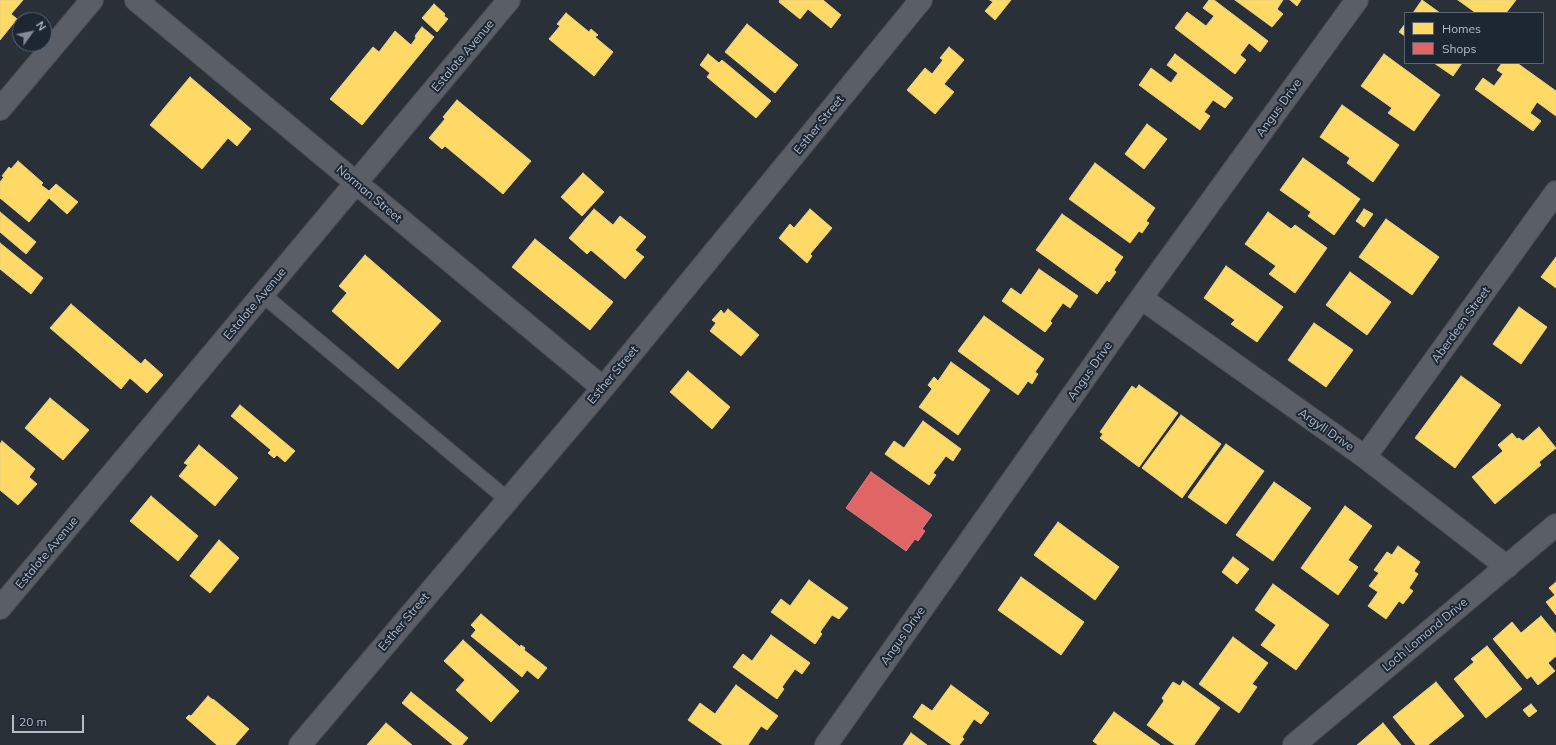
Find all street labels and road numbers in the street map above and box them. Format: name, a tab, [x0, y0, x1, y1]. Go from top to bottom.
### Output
street label: Estalote Avenue	[429, 17, 497, 95]
street label: Angus Drive	[1253, 76, 1305, 140]
street label: Esther Street	[791, 93, 847, 157]
street label: Norman Street	[333, 162, 405, 226]
street label: Estalote Avenue	[221, 265, 289, 343]
street label: Aberdeen Street	[1429, 284, 1493, 366]
street label: Angus Drive	[1065, 339, 1115, 403]
street label: Esther Street	[585, 343, 641, 407]
street label: Argyll Drive	[1295, 406, 1357, 454]
street label: Estalote Avenue	[13, 514, 81, 592]
street label: Esther Street	[376, 590, 432, 654]
street label: Loch Lomand Drive	[1379, 595, 1471, 675]
street label: Angus Drive	[878, 604, 928, 668]

